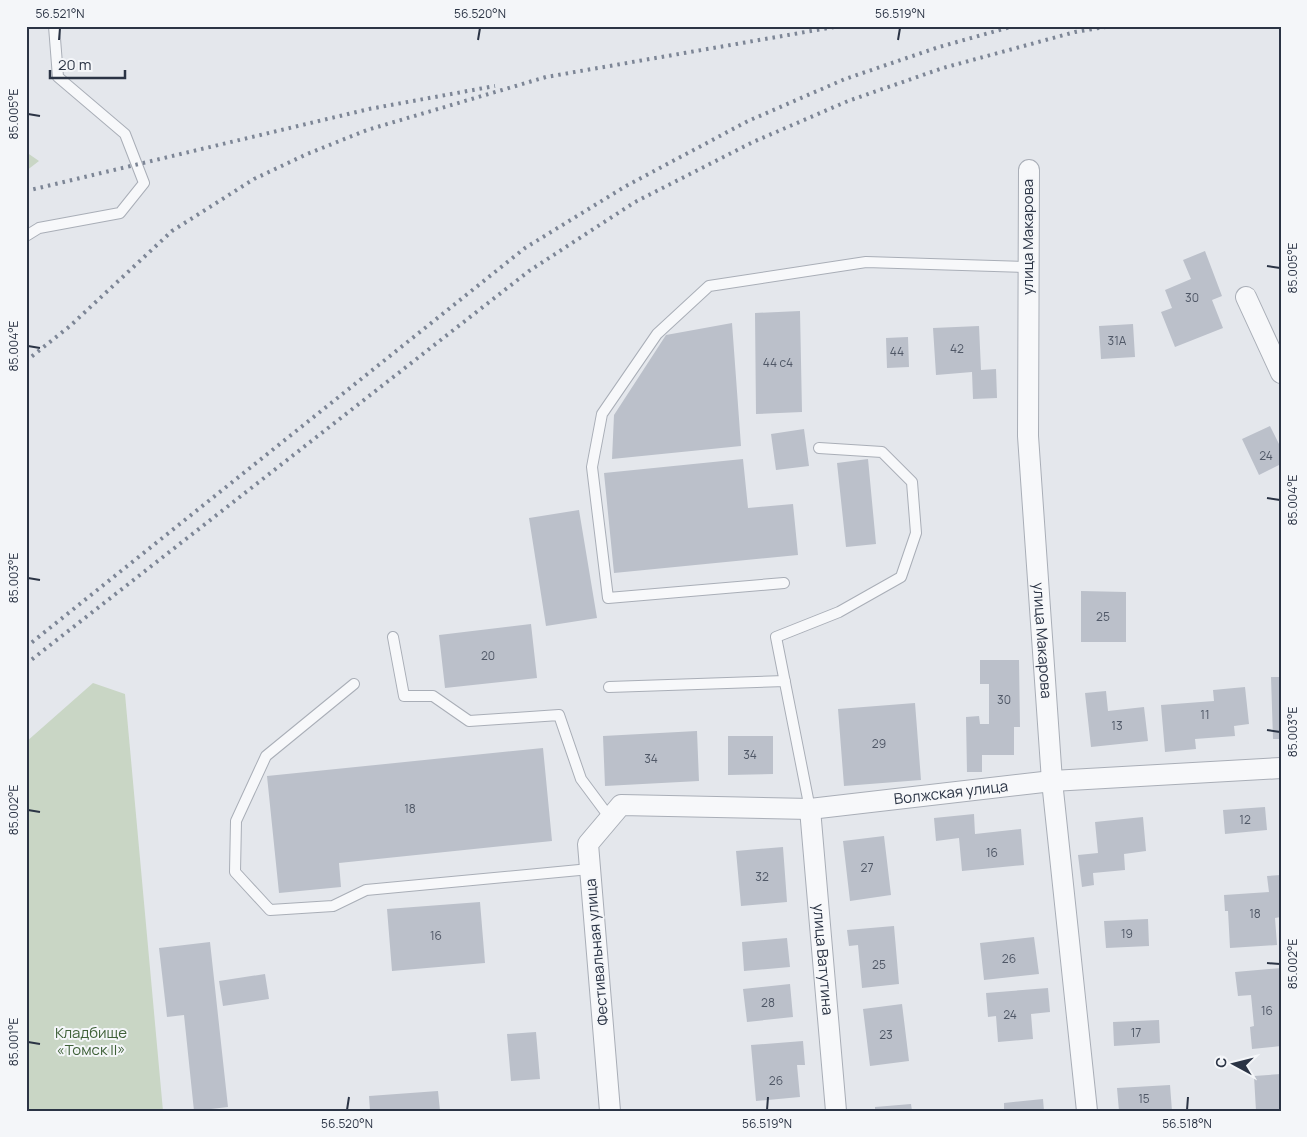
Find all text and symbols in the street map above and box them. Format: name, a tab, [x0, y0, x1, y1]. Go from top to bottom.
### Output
text: 56.521°N	[35, 5, 85, 22]
text: 56.520°N	[454, 5, 506, 22]
text: 56.519°N	[875, 5, 925, 22]
scale bar	[50, 48, 125, 80]
text: 20 m	[58, 54, 91, 75]
text: 85.005°E	[5, 88, 22, 139]
street label: улица Макарова	[1017, 179, 1038, 295]
text: 85.005°E	[1284, 242, 1301, 293]
house number: 30	[1185, 289, 1199, 306]
text: 85.004°E	[5, 320, 22, 371]
house number: 31А	[1108, 332, 1127, 349]
house number: 42	[950, 340, 964, 357]
house number: 44	[890, 343, 904, 360]
house number: 44 с4	[763, 354, 793, 371]
house number: 24	[1259, 447, 1273, 464]
text: 85.004°E	[1284, 474, 1301, 525]
text: 85.003°E	[5, 553, 22, 603]
street label: улица Макарова	[1028, 582, 1057, 699]
house number: 25	[1096, 608, 1110, 625]
house number: 20	[481, 647, 495, 664]
house number: 30	[997, 691, 1011, 708]
house number: 11	[1200, 706, 1210, 723]
text: 85.003°E	[1284, 707, 1301, 757]
house number: 13	[1111, 717, 1123, 734]
house number: 29	[872, 735, 886, 752]
house number: 34	[743, 746, 757, 763]
house number: 34	[644, 750, 658, 767]
street label: Волжская улица	[893, 775, 1009, 809]
text: 85.002°E	[5, 785, 22, 835]
house number: 18	[404, 800, 416, 817]
house number: 12	[1239, 811, 1251, 828]
house number: 16	[986, 844, 998, 861]
house number: 27	[861, 859, 873, 876]
house number: 32	[755, 868, 769, 885]
street label: Фестивальная улица	[580, 878, 613, 1026]
street label: улица Ватутина	[808, 903, 839, 1016]
house number: 18	[1249, 905, 1261, 922]
house number: 19	[1121, 925, 1133, 942]
house number: 16	[430, 927, 442, 944]
text: 85.002°E	[1284, 939, 1301, 989]
house number: 26	[1002, 950, 1016, 967]
house number: 25	[872, 956, 886, 973]
house number: 28	[761, 994, 775, 1011]
house number: 16	[1261, 1002, 1273, 1019]
house number: 24	[1003, 1006, 1017, 1023]
text: 85.001°E	[5, 1018, 22, 1066]
park label: Кладбище «Томск II»	[55, 1022, 127, 1060]
house number: 17	[1131, 1024, 1141, 1041]
house number: 23	[879, 1026, 893, 1043]
north arrow	[1210, 1040, 1260, 1090]
text: С	[1211, 1056, 1231, 1069]
house number: 26	[769, 1072, 783, 1089]
house number: 15	[1138, 1090, 1150, 1107]
text: 56.520°N	[321, 1115, 373, 1132]
text: 56.519°N	[742, 1115, 792, 1132]
text: 56.518°N	[1162, 1115, 1212, 1132]

